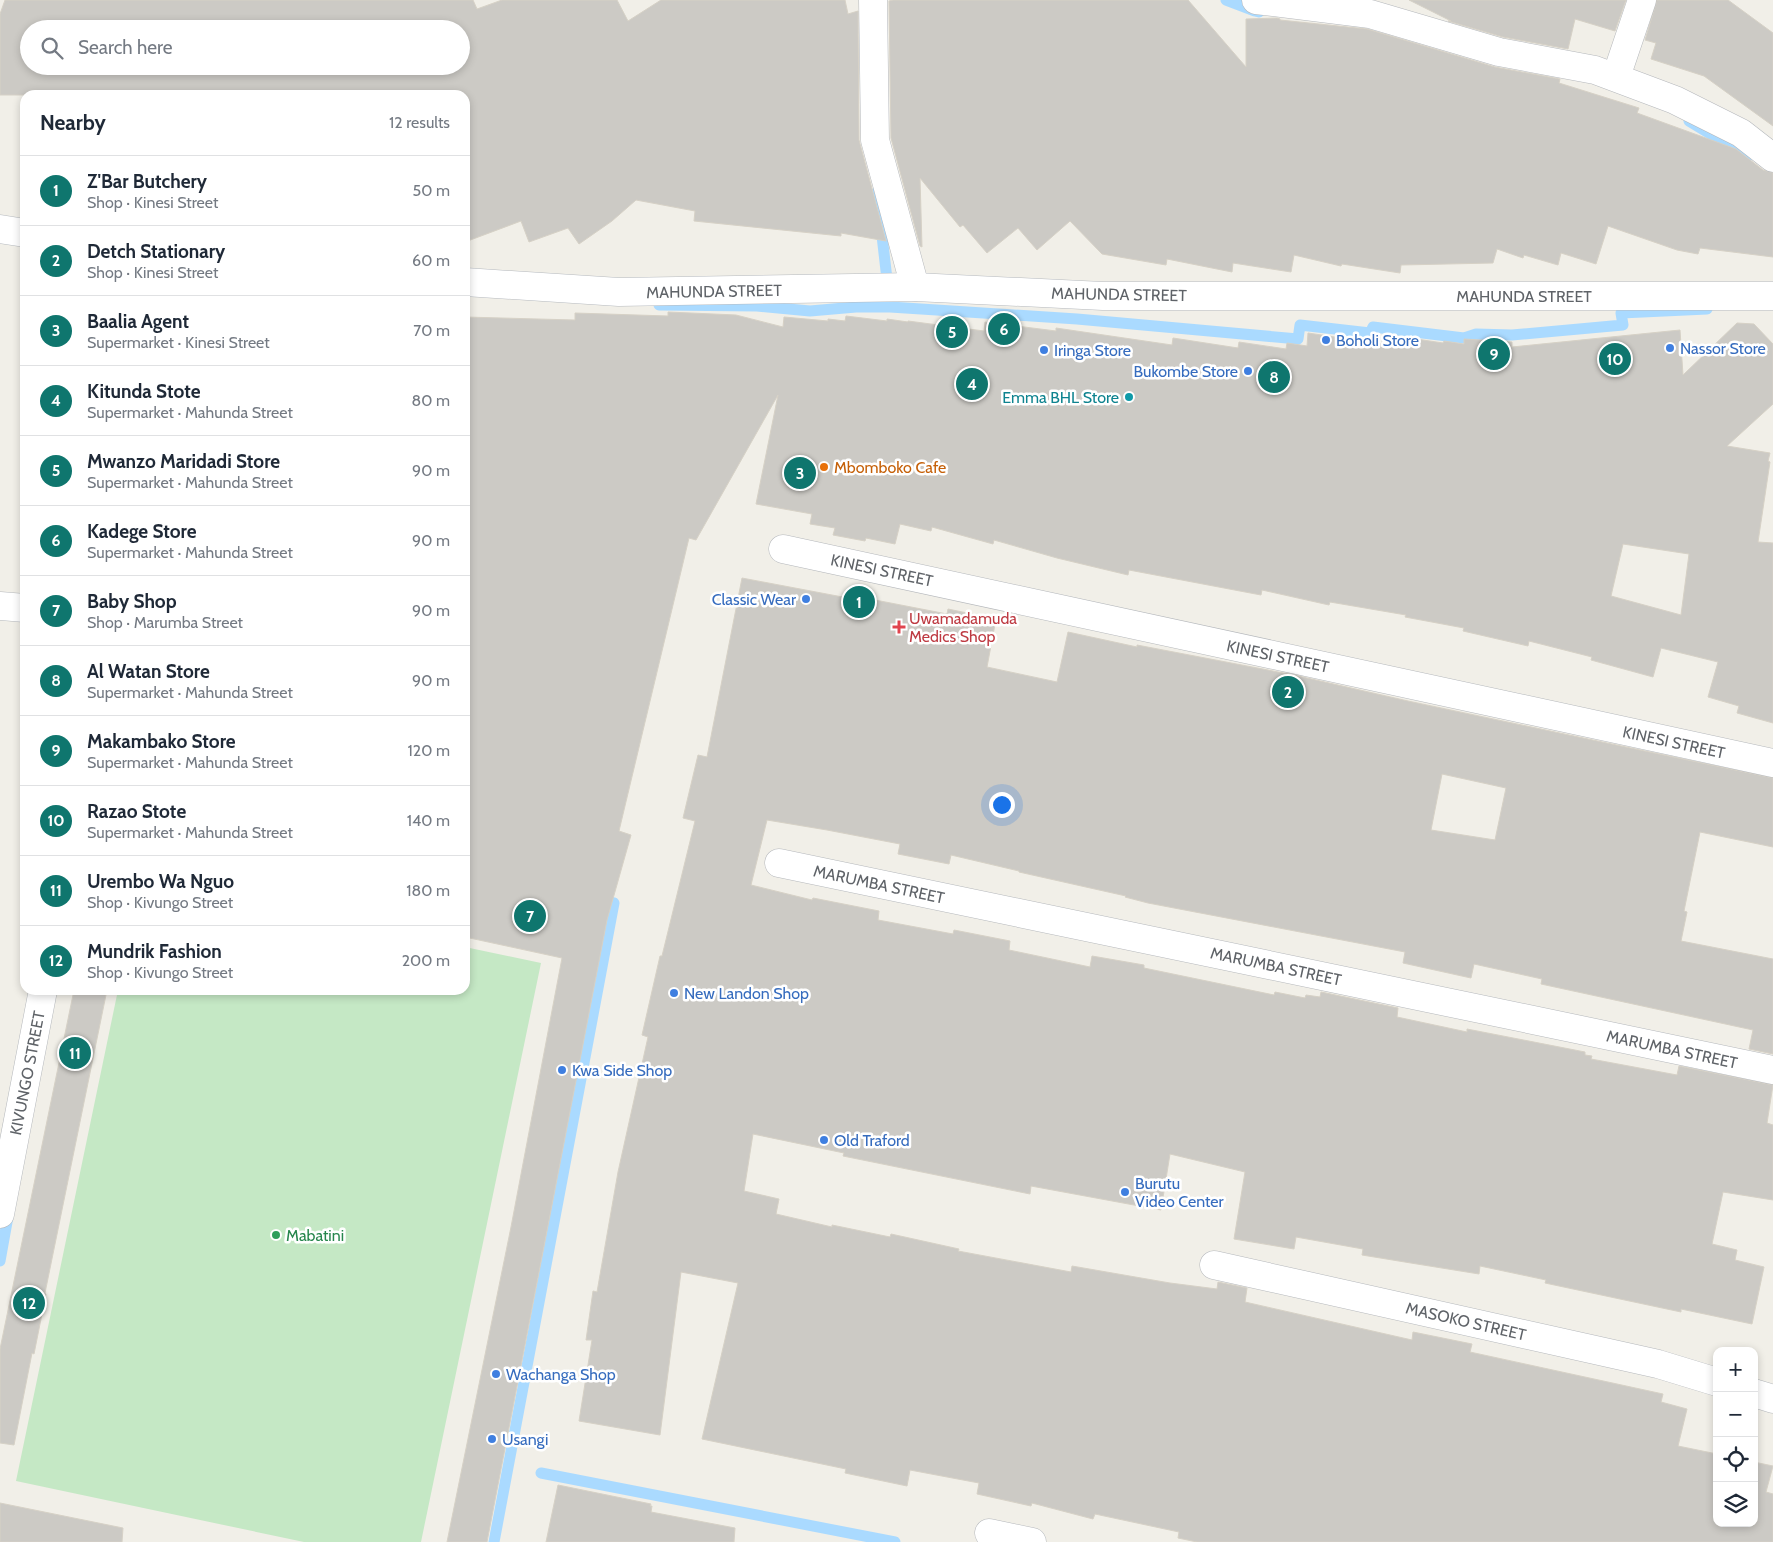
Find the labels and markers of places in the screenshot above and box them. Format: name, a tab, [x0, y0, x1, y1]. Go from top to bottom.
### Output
pin: 6	[988, 310, 1020, 348]
pin: 5	[936, 313, 968, 351]
place label: Boholi Store	[1336, 331, 1419, 350]
marker: Boholi Store	[1320, 334, 1332, 346]
pin: 9	[1478, 335, 1510, 373]
place label: Nassor Store	[1680, 339, 1766, 358]
pin: 10	[1599, 340, 1631, 378]
place label: Iringa Store	[1054, 341, 1131, 360]
marker: Nassor Store	[1664, 342, 1676, 354]
marker: Iringa Store	[1038, 344, 1050, 356]
pin: 8	[1258, 358, 1290, 396]
place label: Bukombe Store	[1134, 362, 1238, 381]
pin: 4	[956, 365, 988, 403]
marker: Bukombe Store	[1242, 365, 1254, 377]
place label: Emma BHL Store	[1002, 388, 1119, 407]
marker: Emma BHL Store	[1123, 391, 1135, 403]
pin: 3	[784, 454, 816, 492]
place label: Mbomboko Cafe	[834, 458, 946, 477]
marker: Mbomboko Cafe	[818, 461, 830, 473]
pin: 1	[843, 583, 875, 621]
place label: Classic Wear	[712, 590, 797, 609]
marker: Classic Wear	[800, 593, 812, 605]
place label: Uwamadamuda Medics Shop	[909, 609, 1017, 646]
marker: Uwamadamuda Medics Shop	[893, 621, 905, 633]
pin: 2	[1272, 673, 1304, 711]
pin: 7	[514, 897, 546, 935]
place label: New Landon Shop	[684, 984, 809, 1003]
marker: New Landon Shop	[668, 987, 680, 999]
pin: 11	[59, 1034, 91, 1072]
place label: Kwa Side Shop	[572, 1061, 672, 1080]
marker: Kwa Side Shop	[556, 1064, 568, 1076]
place label: Old Traford	[834, 1131, 910, 1150]
marker: Old Traford	[818, 1134, 830, 1146]
place label: Burutu Video Center	[1135, 1174, 1224, 1211]
marker: Burutu Video Center	[1119, 1186, 1131, 1198]
place label: Mabatini	[286, 1226, 344, 1245]
marker: Mabatini	[270, 1229, 282, 1241]
pin: 12	[13, 1284, 45, 1322]
place label: Wachanga Shop	[506, 1365, 616, 1384]
marker: Wachanga Shop	[490, 1368, 502, 1380]
place label: Usangi	[502, 1430, 548, 1449]
marker: Usangi	[486, 1433, 498, 1445]

